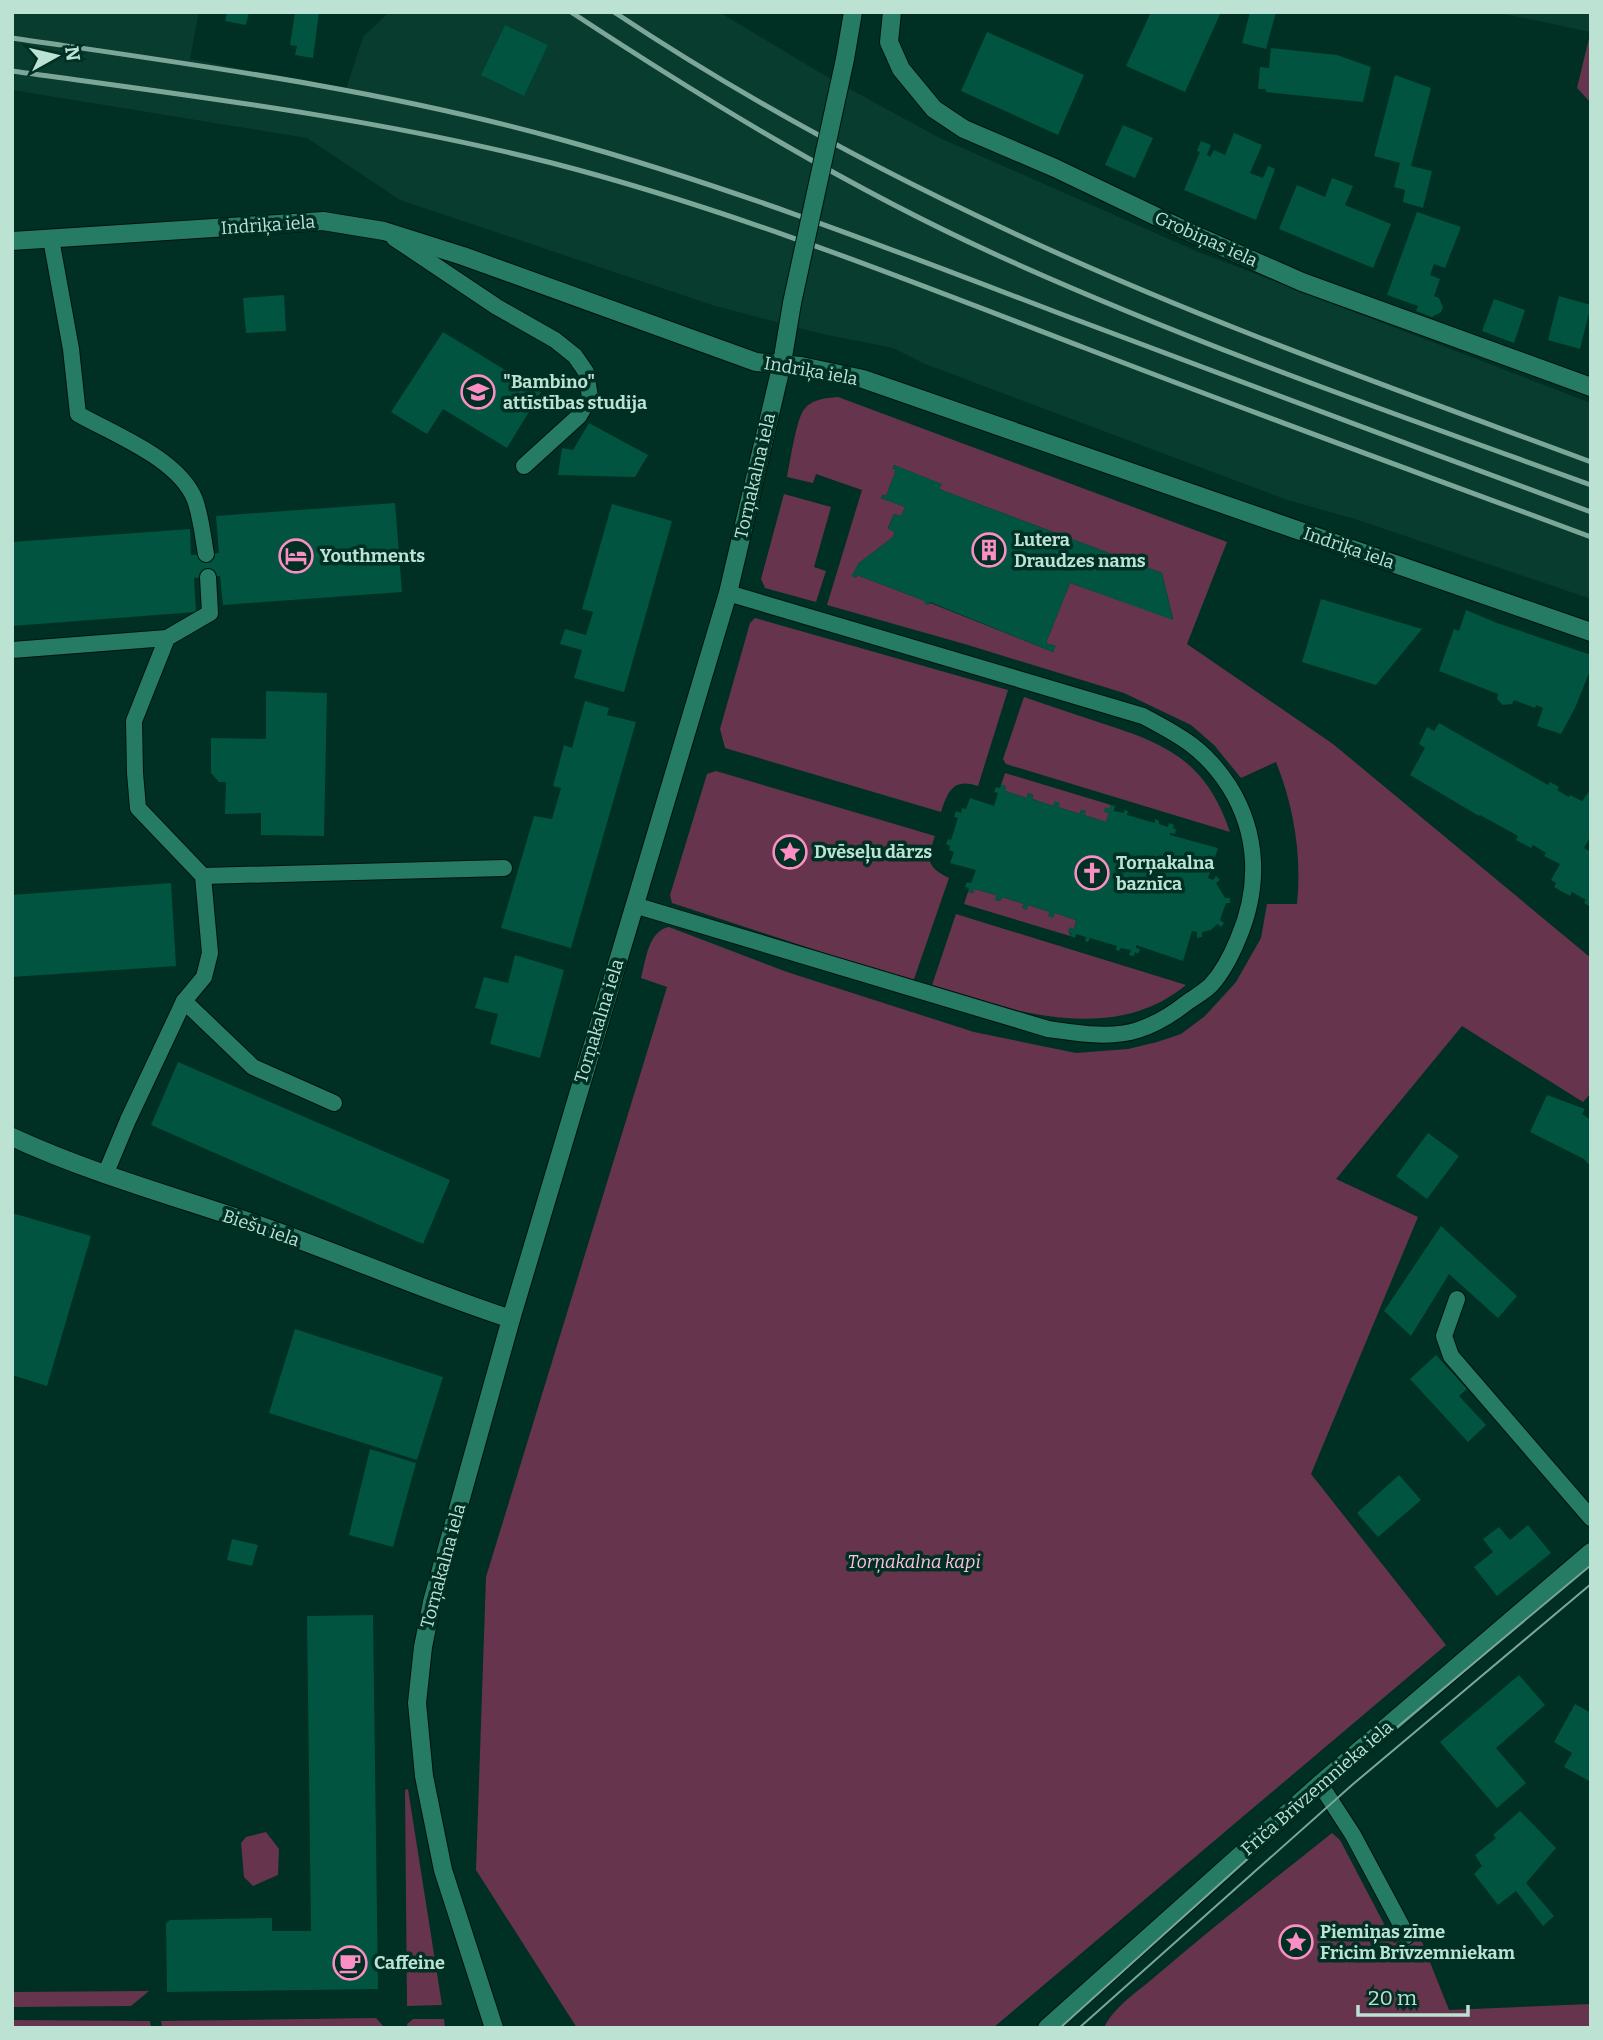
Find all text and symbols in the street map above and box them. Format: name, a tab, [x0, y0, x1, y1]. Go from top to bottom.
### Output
north arrow	[21, 21, 91, 91]
text: N	[60, 45, 85, 63]
street label: Grobiņas iela	[1151, 206, 1261, 272]
street label: Indriķa iela	[220, 211, 316, 240]
street label: Indriķa iela	[762, 352, 860, 391]
place label: "Bambino" attīstības studija	[503, 371, 647, 414]
school or university icon: "Bambino" attīstības studija	[459, 373, 497, 411]
street label: Torņakalna iela	[730, 411, 781, 541]
street label: Indriķa iela	[1300, 522, 1397, 575]
place label: Lutera Draudzes nams	[1014, 529, 1146, 572]
building icon: Lutera Draudzes nams	[970, 531, 1008, 569]
hotel icon: Youthments	[277, 537, 315, 575]
place label: Youthments	[320, 545, 425, 567]
place icon: Dvēseļu dārzs	[771, 833, 809, 871]
place label: Dvēseļu dārzs	[814, 841, 932, 864]
place label: Torņakalna baznīca	[1116, 852, 1214, 895]
church icon: Torņakalna baznīca	[1073, 854, 1111, 892]
street label: Torņakalna iela	[570, 956, 629, 1086]
street label: Biešu iela	[220, 1205, 303, 1251]
street label: Torņakalna iela	[416, 1501, 471, 1631]
park label: Torņakalna kapi	[847, 1551, 981, 1574]
street label: Friča Brīvzemnieka iela	[1237, 1716, 1398, 1860]
place label: Piemiņas zīme Fricim Brīvzemniekam	[1320, 1921, 1515, 1964]
place icon: Piemiņas zīme Fricim Brīvzemniekam	[1277, 1923, 1315, 1961]
cafe icon: Caffeine	[331, 1944, 369, 1982]
place label: Caffeine	[374, 1952, 445, 1974]
scale bar	[1358, 1974, 1468, 2018]
text: 20 m	[1368, 1985, 1417, 2011]

